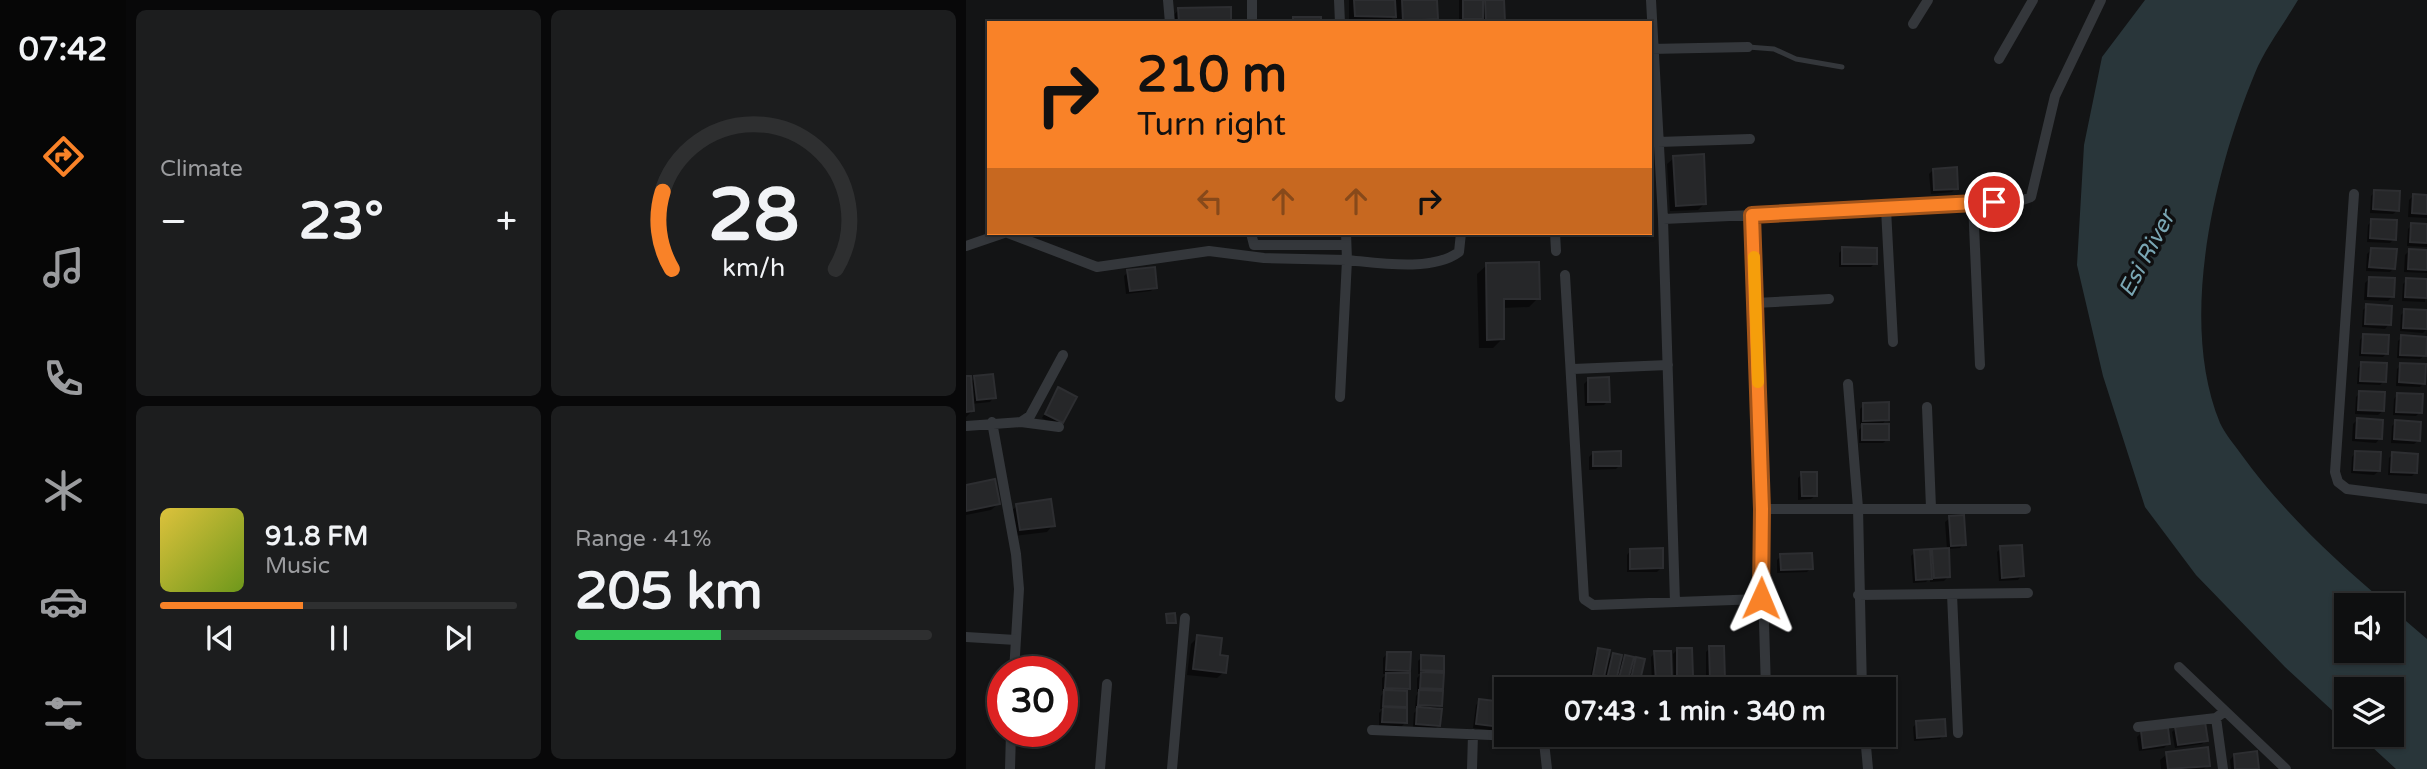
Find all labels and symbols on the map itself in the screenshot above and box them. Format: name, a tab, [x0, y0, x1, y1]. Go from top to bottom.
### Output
pin	[1964, 172, 2024, 232]
water label: Esi River	[2113, 203, 2183, 302]
position arrow	[1724, 561, 1798, 635]
speed limit sign: 30	[987, 656, 1078, 747]

